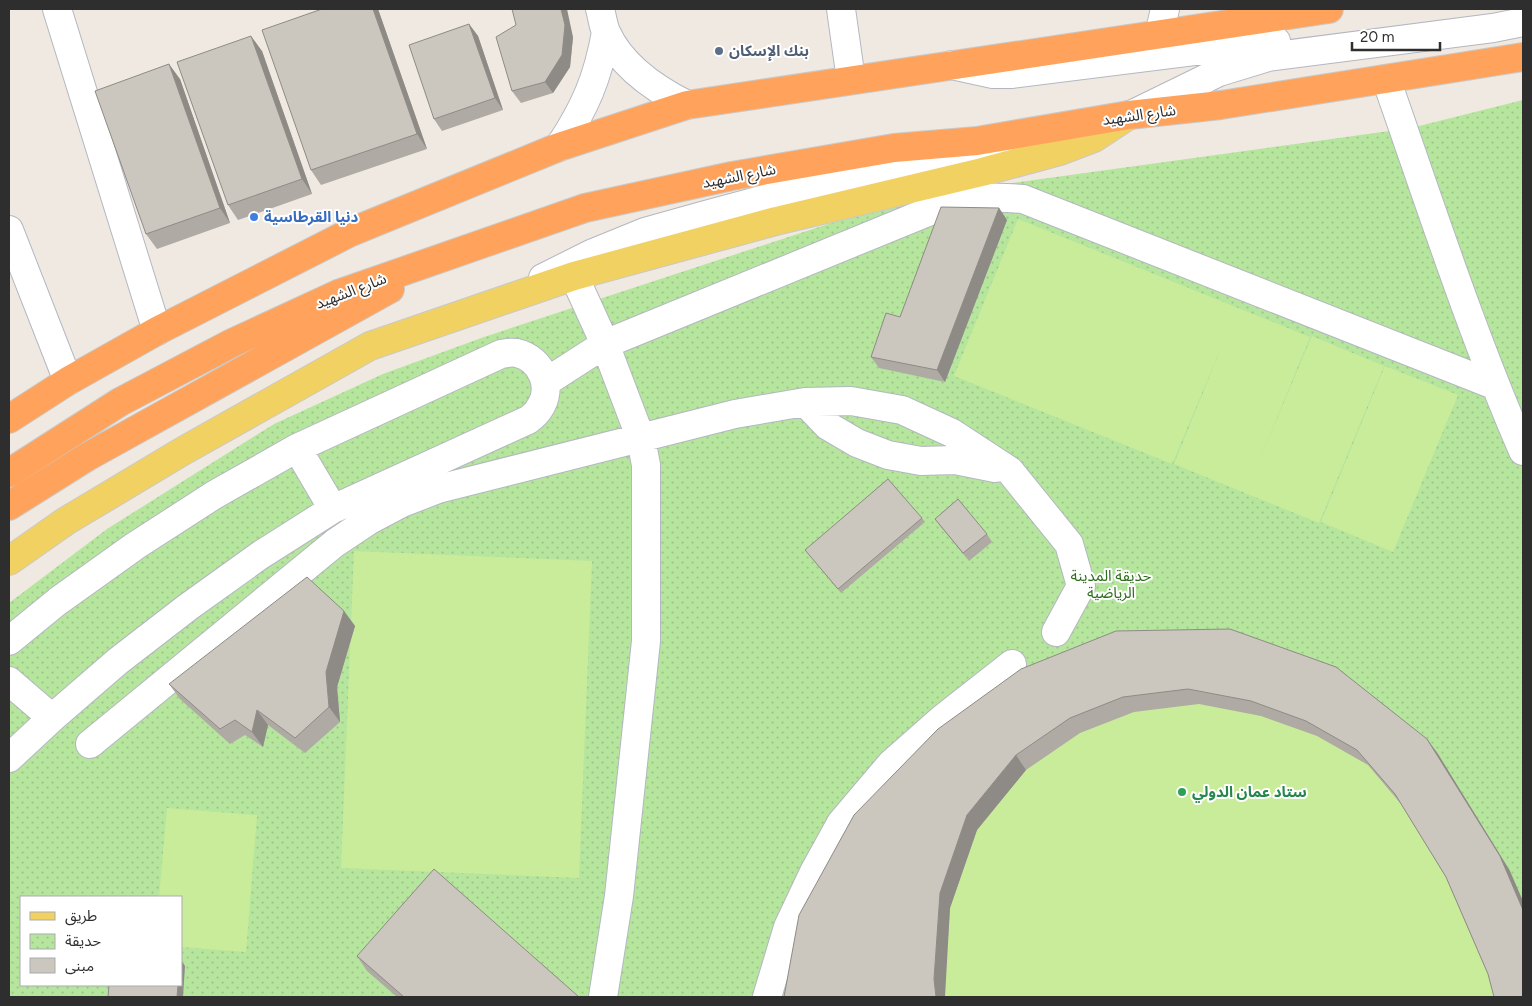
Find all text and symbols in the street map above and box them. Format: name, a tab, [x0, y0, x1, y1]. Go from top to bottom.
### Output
scale bar	[1352, 20, 1440, 52]
text: 20 m	[1360, 28, 1394, 46]
place label: بنك الإسكان	[729, 42, 809, 61]
marker: بنك الإسكان	[713, 45, 725, 57]
street label: شارع الشهيد	[1101, 101, 1178, 132]
street label: شارع الشهيد	[701, 160, 778, 195]
place label: دنيا القرطاسية	[264, 208, 359, 226]
marker: دنيا القرطاسية	[248, 211, 260, 223]
street label: شارع الشهيد	[313, 269, 390, 316]
park label: حديقة المدينة الرياضية	[1071, 567, 1152, 602]
place label: ستاد عمان الدولي	[1192, 783, 1307, 803]
marker: ستاد عمان الدولي	[1176, 786, 1188, 798]
legend	[20, 896, 182, 986]
text: طريق	[65, 907, 97, 926]
text: حديقة	[65, 932, 101, 950]
text: مبنى	[65, 957, 94, 975]

